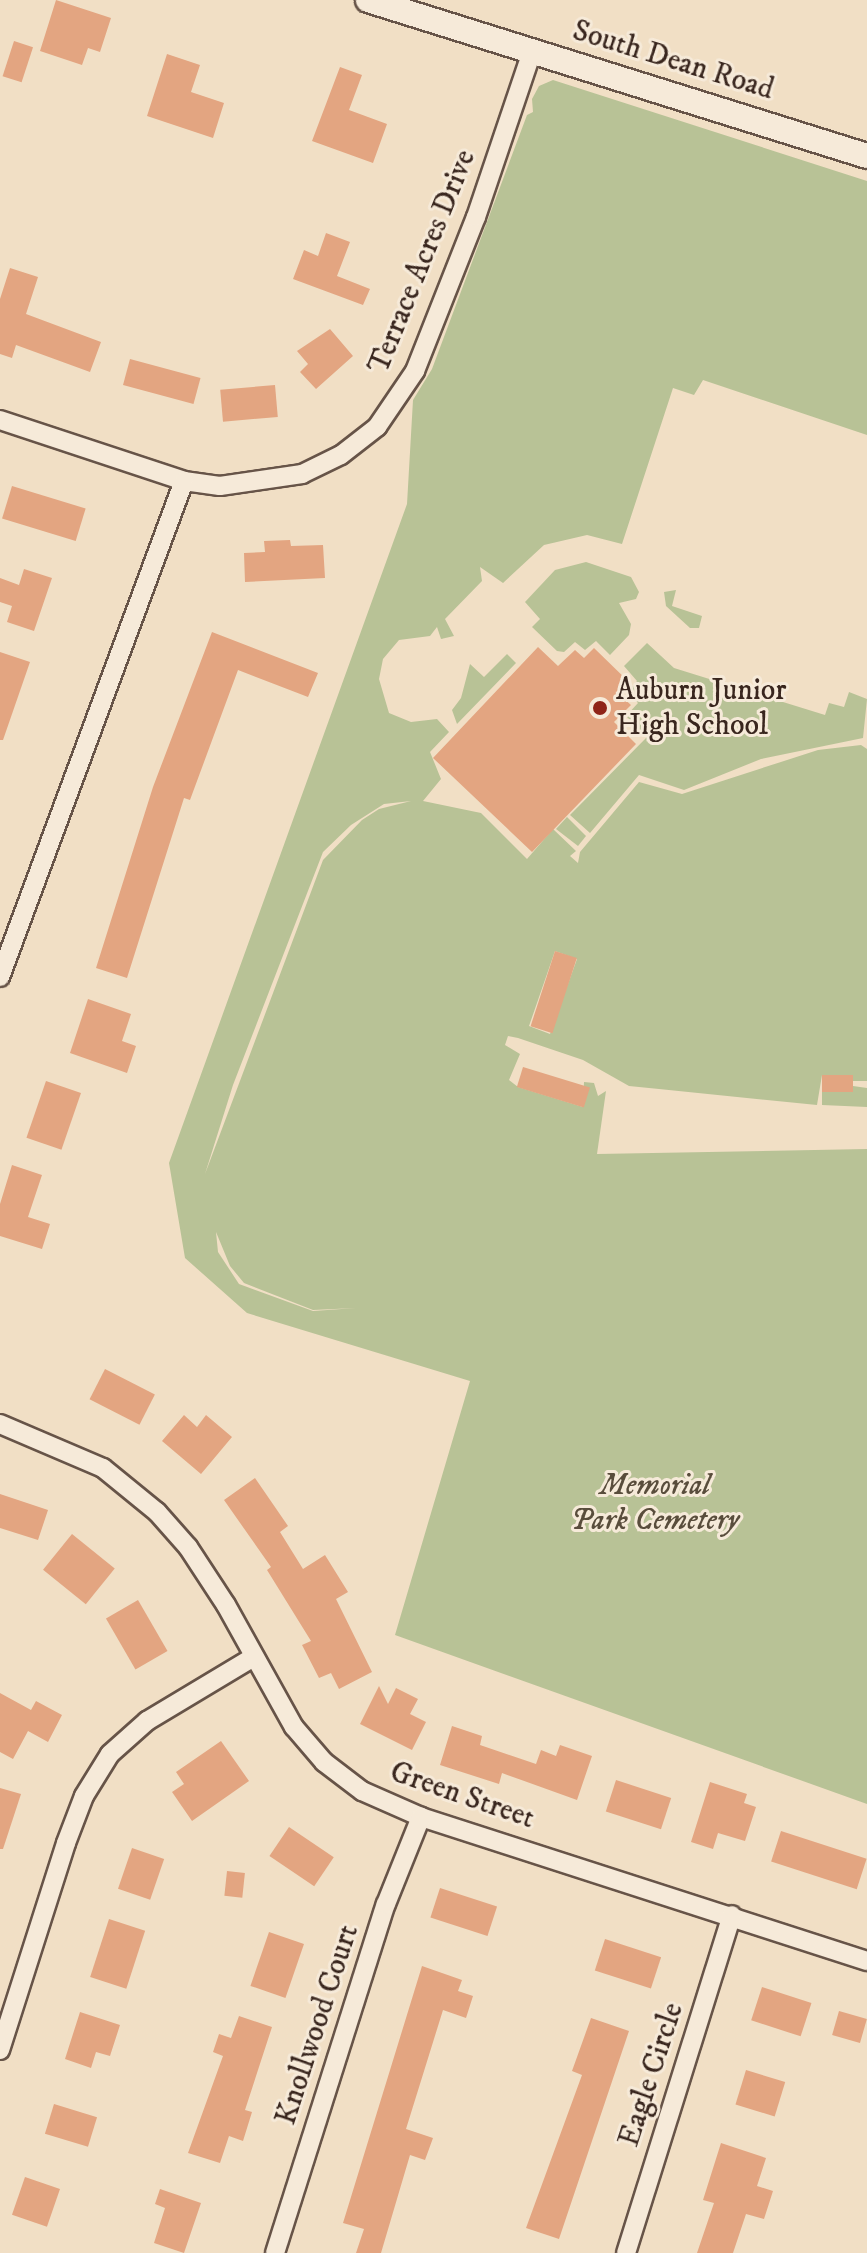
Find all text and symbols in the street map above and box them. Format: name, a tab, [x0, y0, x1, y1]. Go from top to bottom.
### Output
street label: South Dean Road	[568, 13, 778, 109]
street label: Terrace Acres Drive	[362, 145, 484, 379]
place label: Auburn Junior High School	[616, 673, 786, 744]
marker: Auburn Junior High School	[591, 699, 609, 717]
park label: Memorial Park Cemetery	[571, 1468, 739, 1538]
street label: Green Street	[385, 1755, 539, 1837]
street label: Knollwood Court	[269, 1920, 367, 2130]
street label: Eagle Circle	[612, 1998, 692, 2152]

